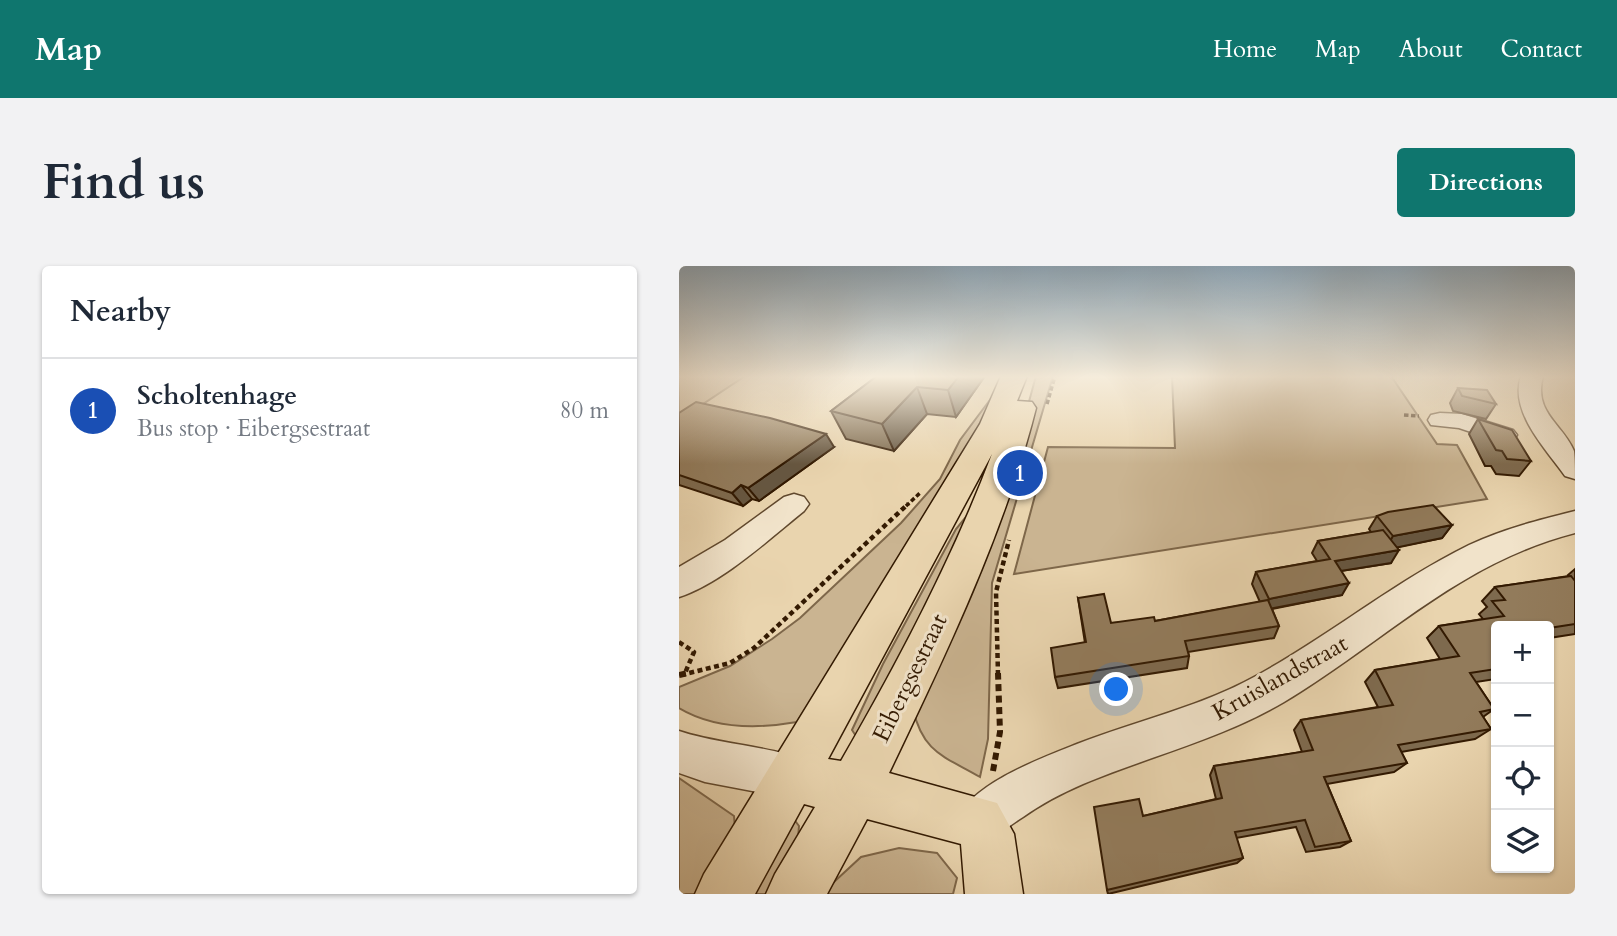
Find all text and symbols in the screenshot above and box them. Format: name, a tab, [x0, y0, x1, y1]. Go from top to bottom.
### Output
text: Map	[35, 27, 102, 72]
text: Home	[1213, 33, 1277, 66]
text: Map	[1315, 33, 1361, 66]
text: About	[1399, 33, 1463, 66]
text: Contact	[1501, 33, 1582, 66]
button: Directions	[1397, 148, 1575, 217]
text: Find us	[42, 149, 205, 216]
text: Nearby	[70, 291, 171, 332]
text: Scholtenhage	[137, 378, 297, 413]
text: 1	[87, 395, 99, 426]
text: 80 m	[560, 395, 609, 426]
text: Bus stop · Eibergsestraat	[137, 413, 370, 444]
pin: 1	[997, 447, 1043, 499]
street label: Eibergsestraat	[865, 608, 956, 748]
map controls	[1491, 621, 1554, 873]
button: +	[1491, 621, 1554, 684]
street label: Kruislandstraat	[1206, 627, 1354, 729]
your location	[1099, 672, 1133, 706]
button: −	[1491, 684, 1554, 747]
button: locate	[1491, 747, 1554, 810]
button: layers	[1491, 810, 1554, 873]

